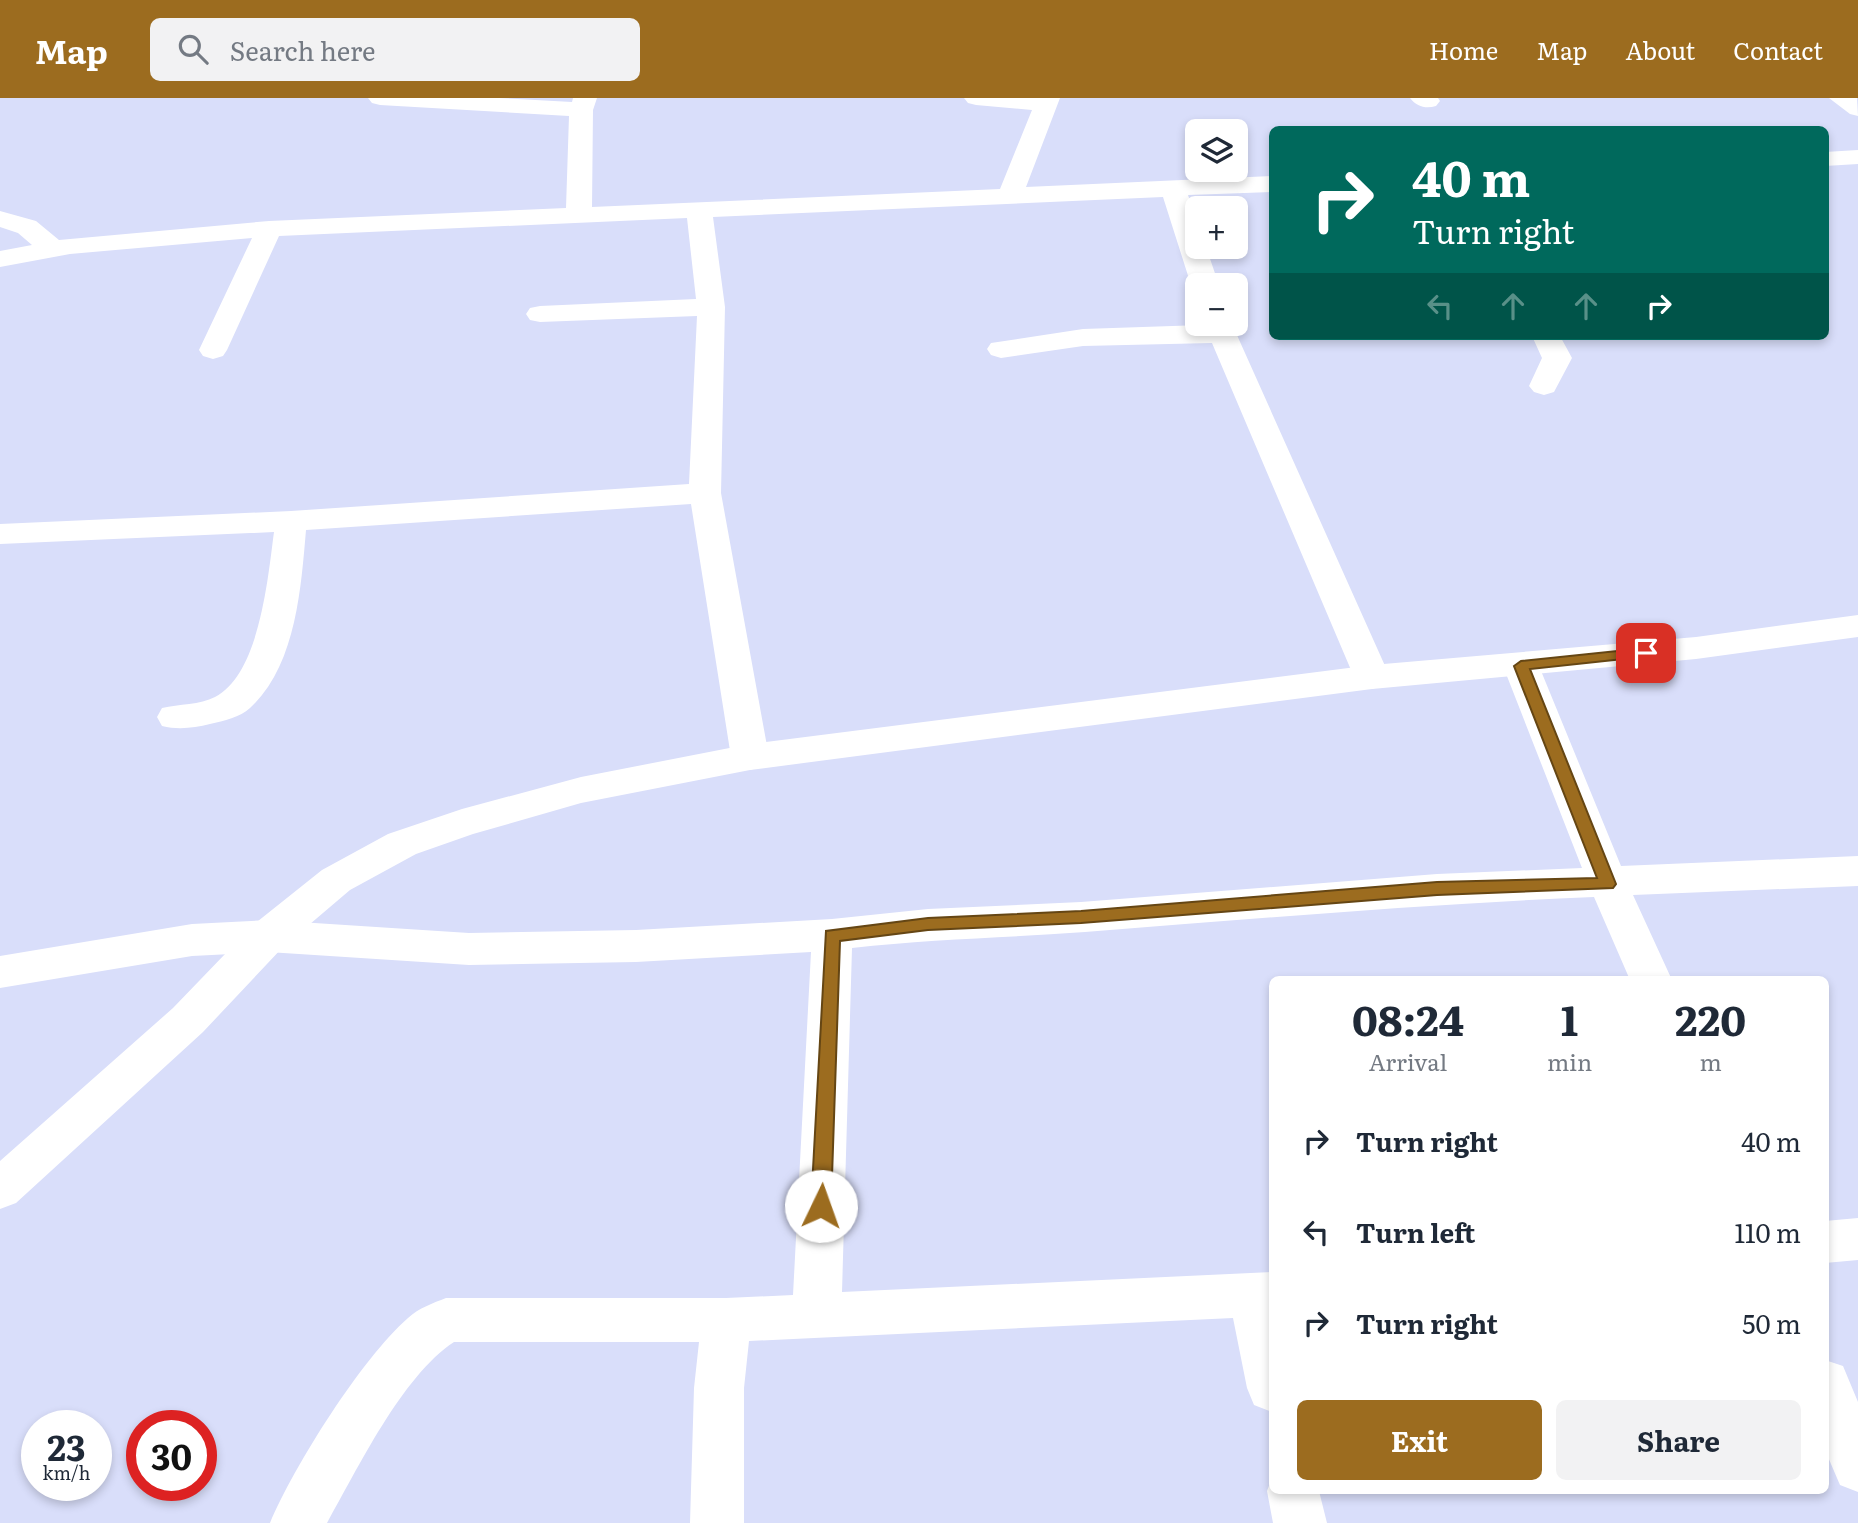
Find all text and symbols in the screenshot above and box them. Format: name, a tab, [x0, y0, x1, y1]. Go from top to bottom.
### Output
search box	[150, 18, 640, 81]
text: Map	[35, 25, 108, 74]
icon: search	[174, 30, 212, 68]
text: Search here	[230, 30, 376, 69]
text: Home	[1429, 32, 1498, 67]
text: Map	[1536, 32, 1587, 67]
text: About	[1625, 32, 1695, 67]
text: Contact	[1733, 32, 1823, 67]
map controls	[1185, 119, 1248, 336]
button: layers	[1185, 119, 1248, 182]
text: 40 m	[1412, 139, 1530, 212]
icon: right	[1297, 154, 1388, 245]
button: +	[1185, 196, 1248, 259]
text: Turn right	[1412, 206, 1574, 254]
button: −	[1185, 273, 1248, 336]
icon: left	[1421, 287, 1459, 325]
icon: ahead	[1494, 287, 1532, 325]
icon: ahead	[1567, 287, 1605, 325]
icon: right	[1640, 287, 1678, 325]
pin	[1616, 623, 1676, 683]
icon: arrive	[1627, 634, 1665, 672]
text: 08:24	[1352, 987, 1464, 1049]
text: 1	[1561, 987, 1578, 1049]
text: 220	[1675, 987, 1746, 1049]
text: Arrival	[1369, 1044, 1447, 1078]
text: min	[1547, 1044, 1592, 1078]
text: m	[1699, 1044, 1722, 1078]
text: Turn right	[1356, 1121, 1498, 1160]
text: 40 m	[1741, 1121, 1801, 1160]
icon: right	[1297, 1122, 1335, 1160]
position arrow	[784, 1169, 858, 1243]
text: Turn left	[1356, 1212, 1475, 1251]
text: 110 m	[1734, 1212, 1801, 1251]
icon: left	[1297, 1213, 1335, 1251]
text: Turn right	[1356, 1303, 1498, 1342]
text: 50 m	[1742, 1303, 1801, 1342]
icon: right	[1297, 1304, 1335, 1342]
button: Exit	[1297, 1400, 1542, 1480]
button: Share	[1556, 1400, 1801, 1480]
speed limit sign: 30	[126, 1410, 217, 1501]
text: 23	[47, 1420, 86, 1472]
text: km/h	[43, 1459, 90, 1486]

